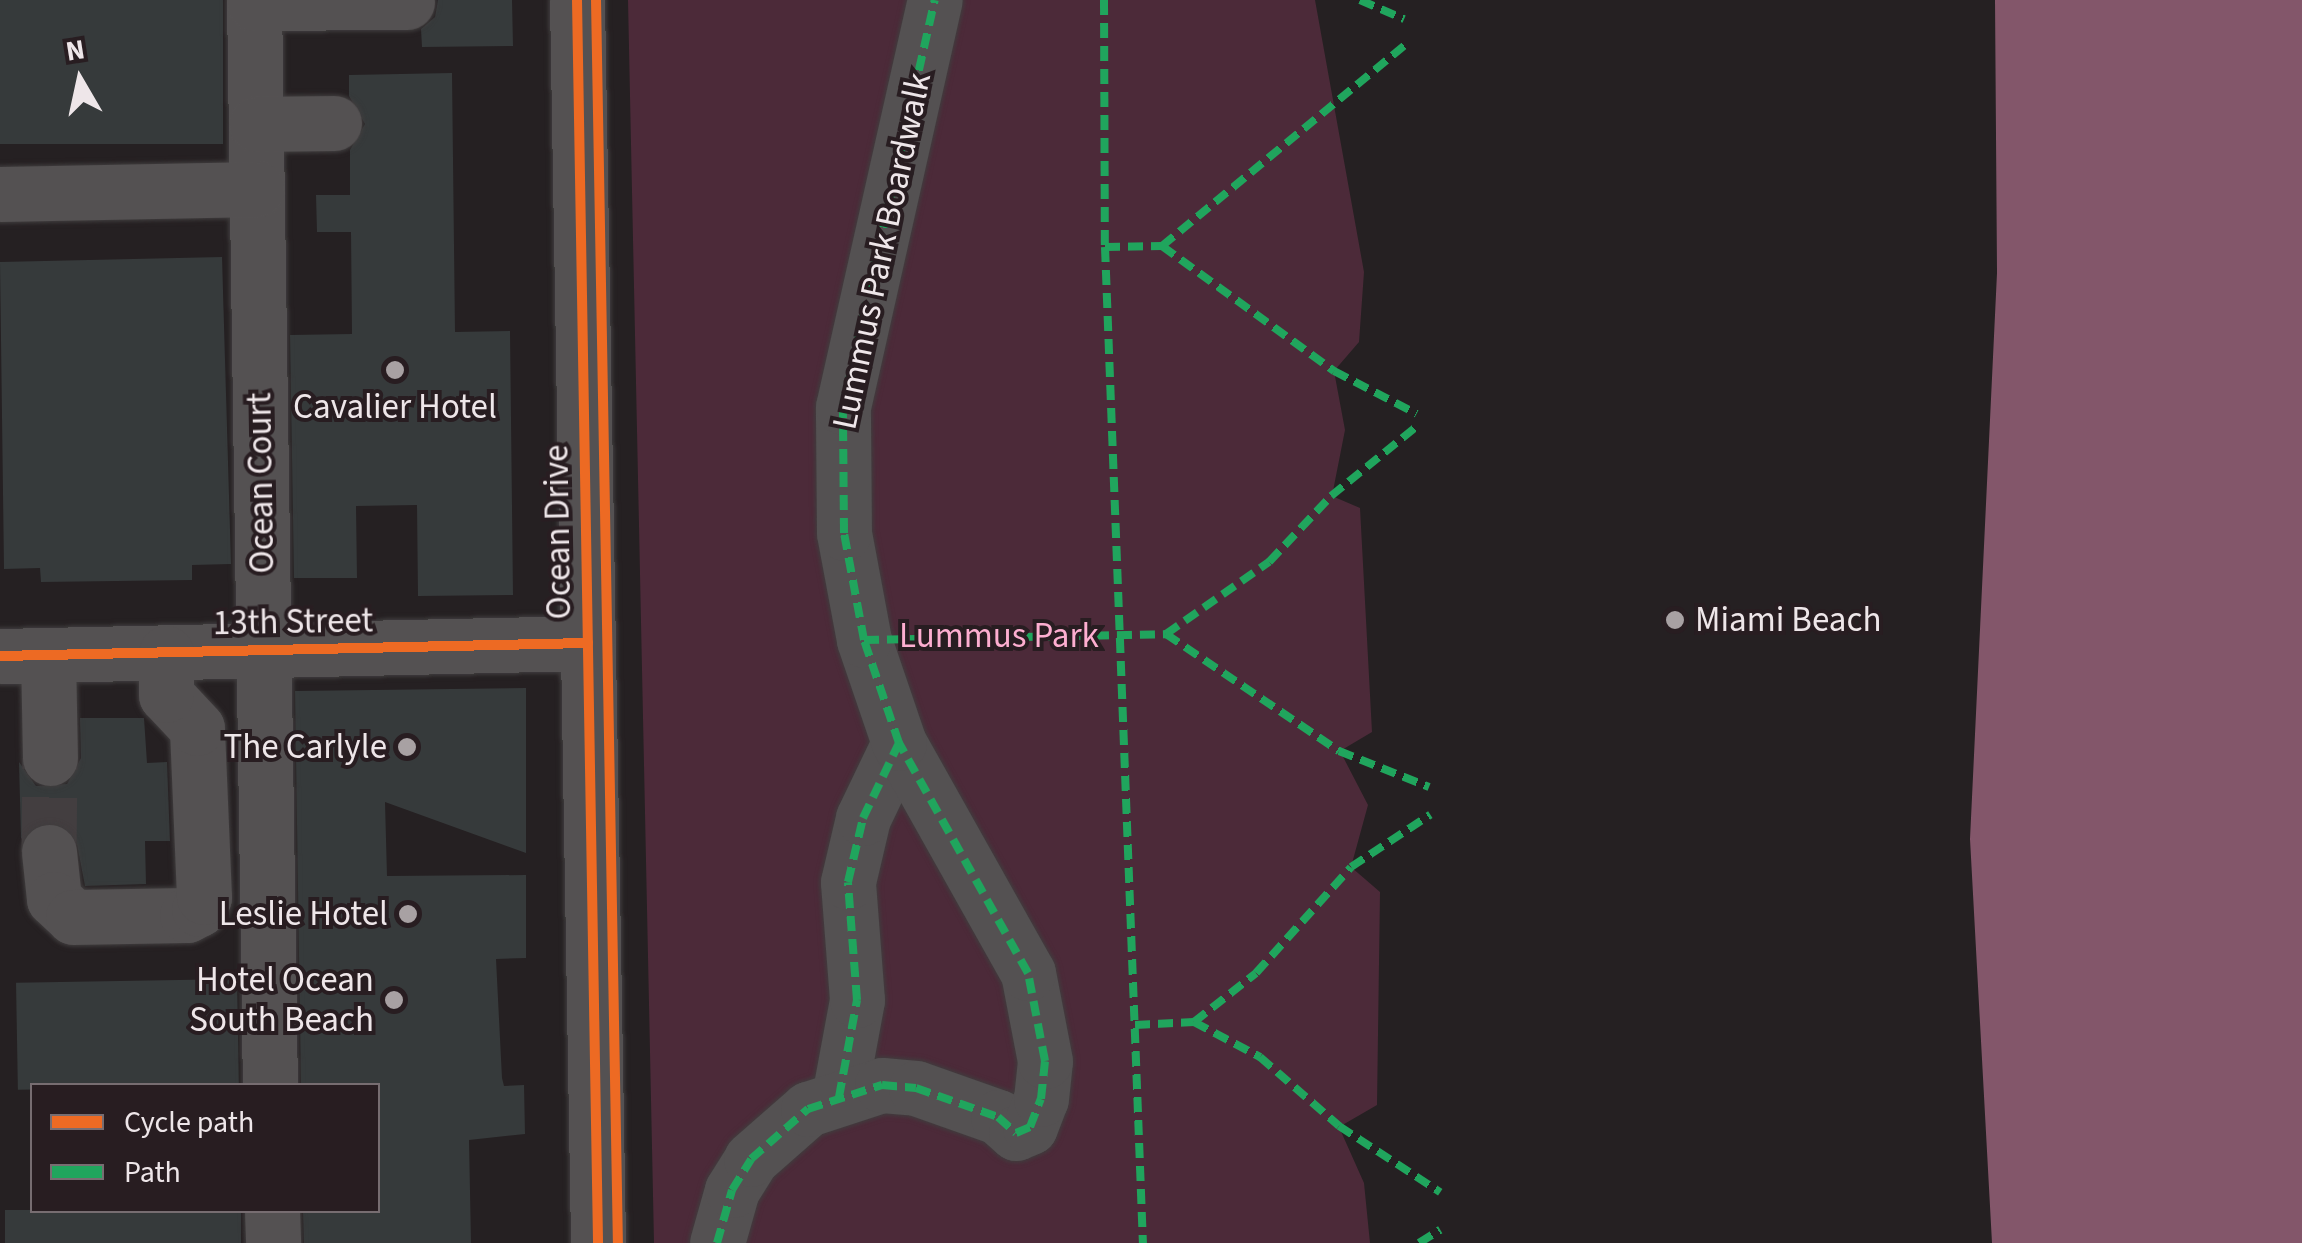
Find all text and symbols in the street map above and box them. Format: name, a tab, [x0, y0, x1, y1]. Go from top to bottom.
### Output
text: N	[63, 29, 88, 72]
north arrow	[30, 30, 130, 130]
street label: Lummus Park Boardwalk	[824, 69, 940, 433]
marker: Cavalier Hotel	[384, 359, 406, 381]
place label: Cavalier Hotel	[293, 386, 497, 428]
street label: Ocean Court	[238, 392, 284, 574]
street label: Ocean Drive	[535, 444, 581, 620]
place label: Miami Beach	[1695, 599, 1881, 641]
street label: 13th Street	[212, 600, 374, 644]
marker: Miami Beach	[1664, 609, 1686, 631]
park label: Lummus Park	[899, 615, 1099, 657]
place label: The Carlyle	[224, 726, 387, 768]
marker: The Carlyle	[396, 736, 418, 758]
place label: Leslie Hotel	[219, 893, 388, 935]
marker: Leslie Hotel	[397, 903, 419, 925]
place label: Hotel Ocean South Beach	[189, 959, 374, 1041]
marker: Hotel Ocean South Beach	[383, 989, 405, 1011]
legend	[30, 1083, 380, 1213]
text: Cycle path	[124, 1101, 254, 1144]
text: Path	[124, 1151, 181, 1194]

